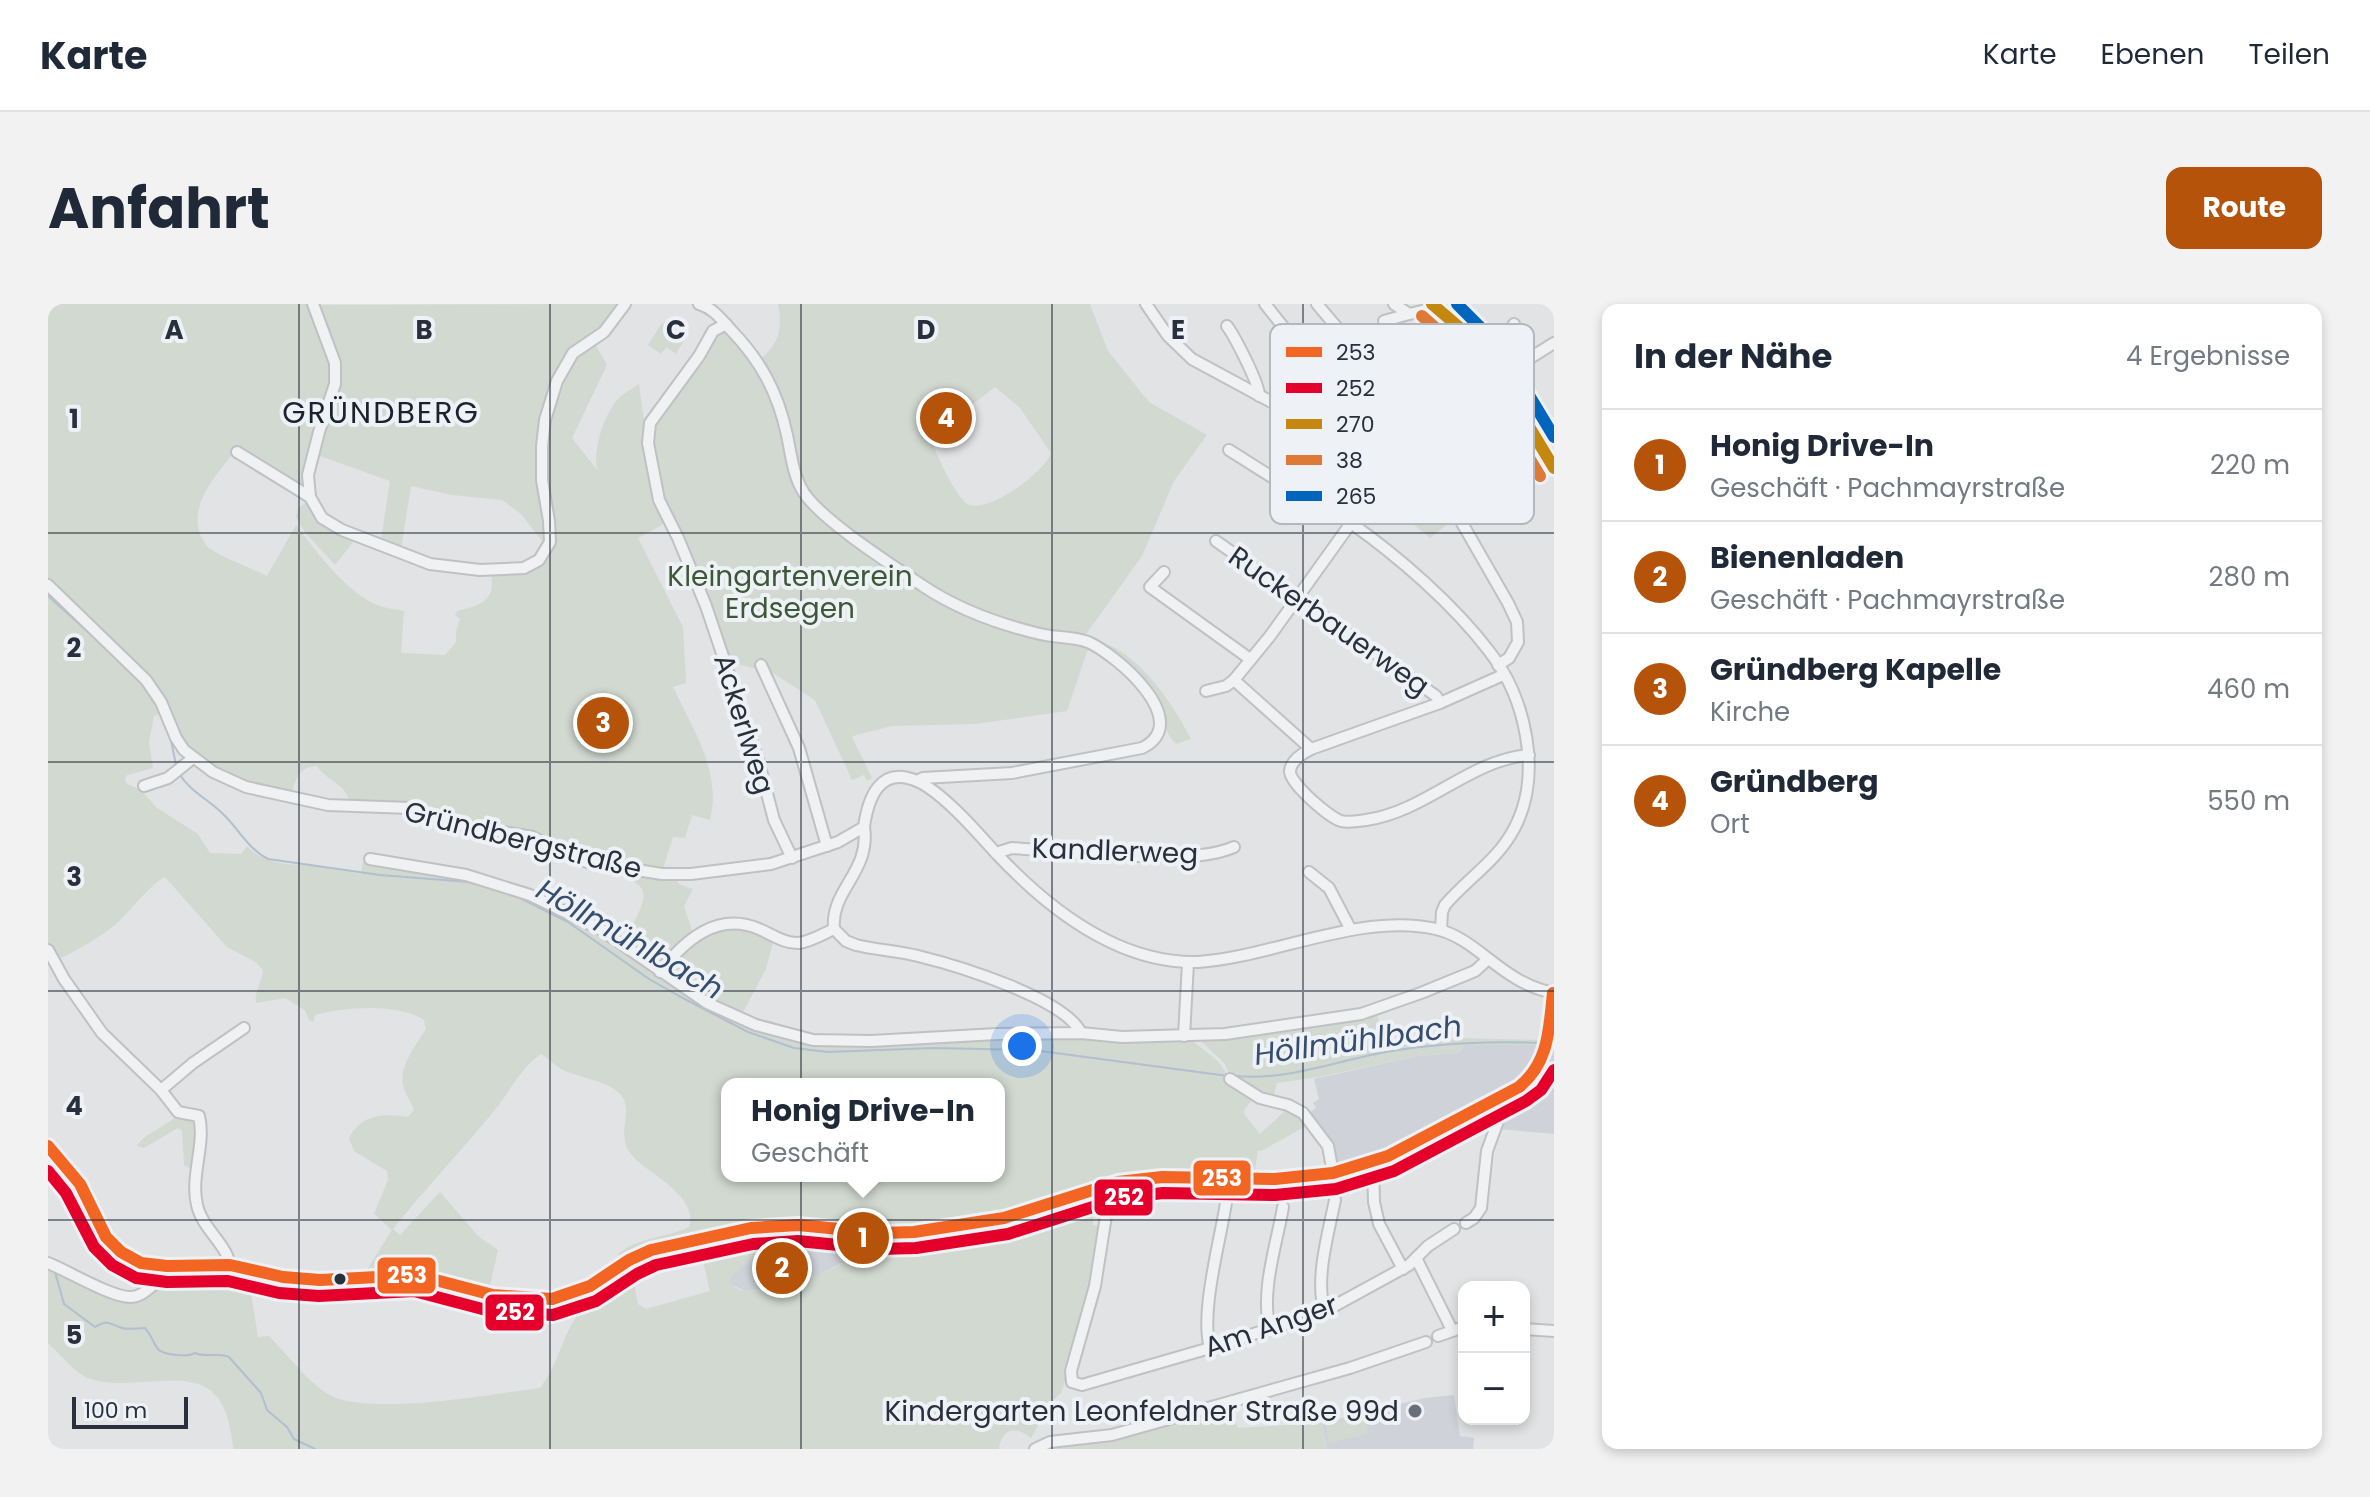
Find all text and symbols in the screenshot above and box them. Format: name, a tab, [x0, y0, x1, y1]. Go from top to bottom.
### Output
text: Karte	[40, 29, 147, 82]
text: Karte	[1983, 35, 2057, 74]
text: Ebenen	[2101, 35, 2204, 74]
text: Teilen	[2248, 35, 2330, 74]
button: Route	[2166, 167, 2322, 249]
text: Anfahrt	[48, 169, 270, 248]
text: A	[164, 312, 184, 348]
text: B	[415, 312, 433, 348]
text: C	[666, 312, 686, 348]
text: D	[917, 312, 936, 348]
text: E	[1171, 312, 1185, 348]
legend	[1270, 324, 1534, 524]
text: In der Nähe	[1634, 332, 1832, 380]
text: 253	[1336, 337, 1375, 368]
text: 4 Ergebnisse	[2126, 338, 2290, 374]
text: 252	[1336, 373, 1375, 404]
pin: 4	[920, 388, 972, 448]
district label: GRÜNDBERG	[282, 391, 480, 434]
text: 1	[69, 401, 79, 437]
text: 270	[1336, 409, 1374, 440]
text: Honig Drive-In	[1710, 424, 1934, 467]
text: 38	[1336, 445, 1363, 476]
text: 1	[1655, 447, 1665, 483]
text: 220 m	[2210, 447, 2290, 483]
text: Geschäft · Pachmayrstraße	[1710, 470, 2065, 506]
text: 265	[1336, 481, 1376, 512]
text: Bienenladen	[1710, 536, 1904, 579]
street label: Ruckerbauerweg	[1221, 537, 1437, 705]
park label: Kleingartenverein Erdsegen	[667, 557, 913, 628]
text: 2	[1653, 559, 1667, 595]
text: 280 m	[2209, 559, 2290, 595]
text: Geschäft · Pachmayrstraße	[1710, 582, 2065, 618]
text: 2	[67, 630, 82, 666]
text: Gründberg Kapelle	[1710, 648, 2001, 691]
street label: Ackerlweg	[704, 649, 784, 799]
text: 3	[1652, 671, 1668, 707]
text: 460 m	[2207, 671, 2290, 707]
pin: 3	[577, 693, 629, 753]
text: Kirche	[1710, 694, 1790, 730]
text: Gründberg	[1710, 760, 1879, 803]
text: 4	[1651, 783, 1669, 819]
text: 550 m	[2207, 783, 2290, 819]
street label: Gründbergstraße	[400, 792, 646, 888]
text: Ort	[1710, 806, 1750, 842]
street label: Kandlerweg	[1031, 829, 1199, 873]
text: 3	[66, 859, 82, 895]
water label: Höllmühlbach	[529, 868, 731, 1010]
water label: Höllmühlbach	[1251, 1004, 1465, 1076]
your location	[1002, 1026, 1042, 1066]
popup	[721, 1078, 1005, 1182]
text: 4	[65, 1088, 83, 1124]
text: Honig Drive-In	[751, 1089, 975, 1132]
text: Geschäft	[751, 1135, 869, 1171]
line badge: 253	[1192, 1159, 1252, 1197]
text: 253	[1202, 1163, 1242, 1194]
line badge: 252	[1093, 1178, 1154, 1217]
text: 252	[1104, 1182, 1144, 1213]
pin: 1	[837, 1208, 889, 1268]
pin: 2	[756, 1238, 808, 1298]
line badge: 253	[376, 1256, 437, 1295]
text: 253	[387, 1260, 427, 1291]
unlabelled marker	[332, 1271, 348, 1287]
map controls	[1458, 1281, 1530, 1425]
button: +	[1458, 1281, 1530, 1353]
street label: Am Anger	[1199, 1285, 1343, 1367]
line badge: 252	[484, 1293, 545, 1332]
text: 252	[495, 1297, 535, 1328]
text: 5	[66, 1317, 82, 1353]
button: −	[1458, 1353, 1530, 1425]
place label: Kindergarten Leonfeldner Straße 99d	[884, 1392, 1399, 1431]
scale bar	[72, 1393, 188, 1429]
text: 100 m	[84, 1395, 147, 1426]
marker: Kindergarten Leonfeldner Straße 99d	[1406, 1402, 1424, 1420]

